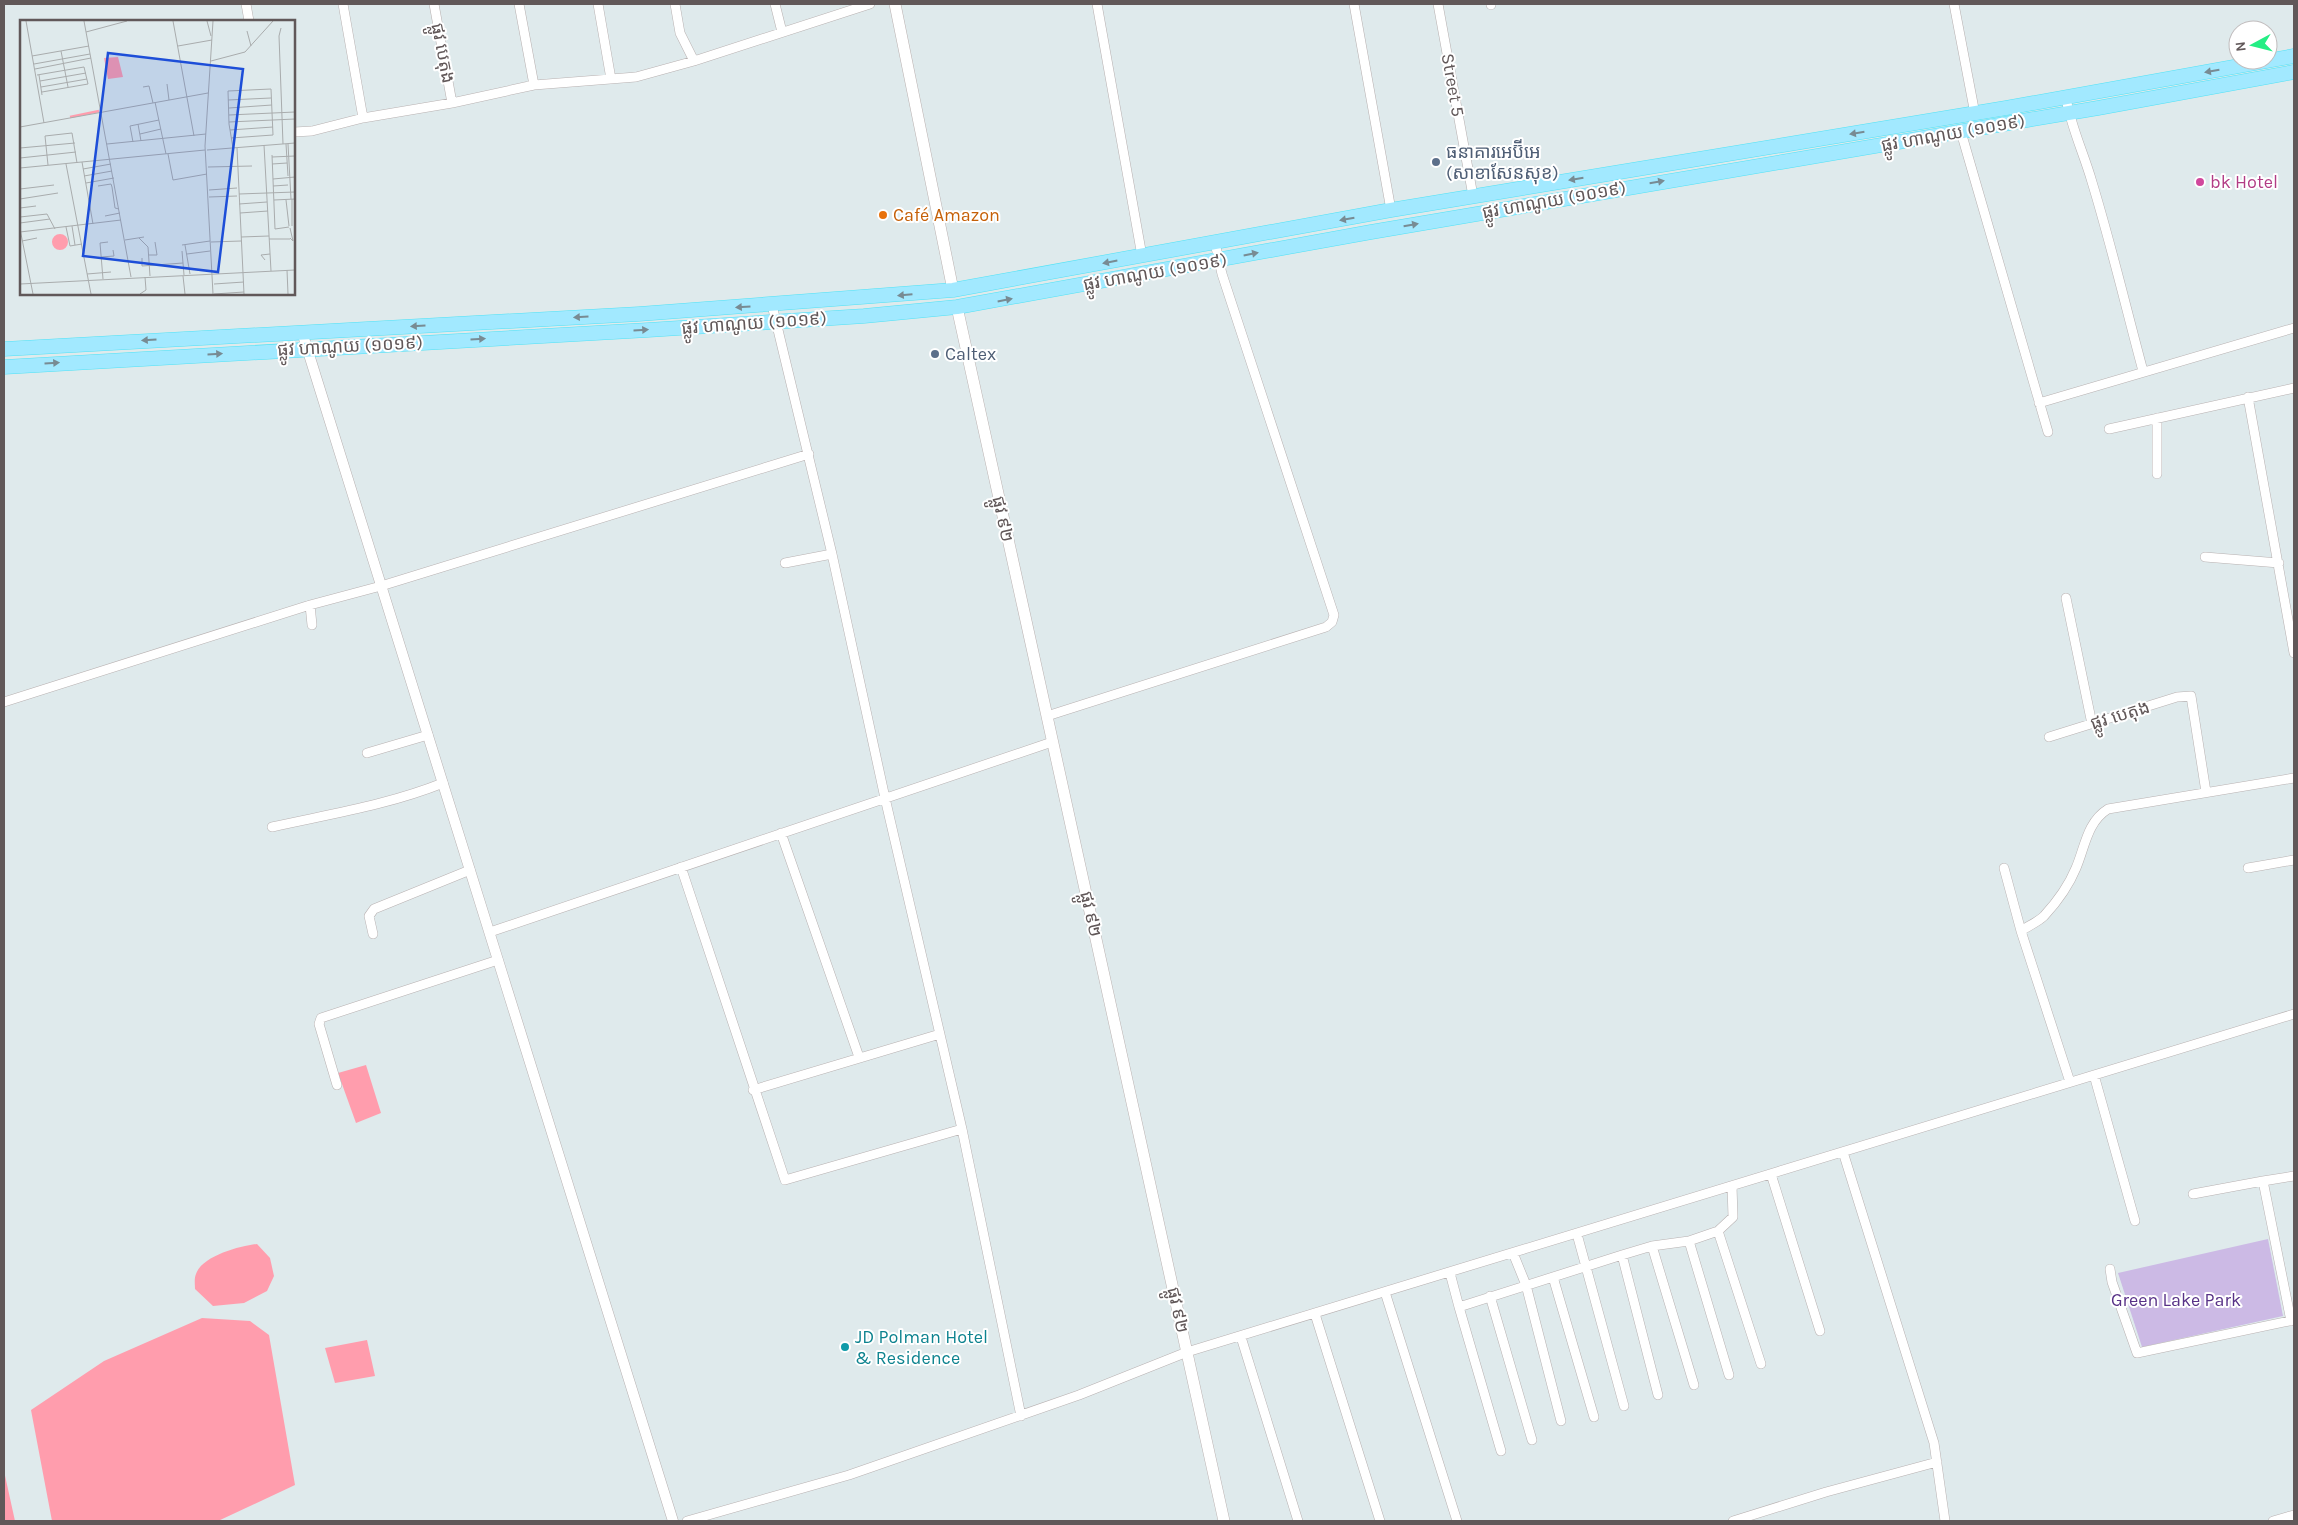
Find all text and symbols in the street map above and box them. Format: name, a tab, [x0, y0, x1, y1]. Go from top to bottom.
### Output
inset map	[20, 20, 295, 295]
north arrow	[2228, 20, 2278, 70]
street label: ផ្លូវ បេតុង	[421, 21, 460, 86]
text: N	[2232, 41, 2250, 53]
street label: Street 5	[1437, 52, 1469, 118]
one-way arrow	[2203, 67, 2219, 75]
street label: ផ្លូវ ហាណូយ (១០១៩)	[1879, 110, 2028, 162]
one-way arrow	[1849, 130, 1865, 138]
place label: ធនាគារអេប៊ីអេ (សាខាសែនសុខ)	[1446, 139, 1559, 185]
marker: ធនាគារអេប៊ីអេ (សាខាសែនសុខ)	[1430, 156, 1442, 168]
place label: bk Hotel	[2210, 171, 2278, 193]
one-way arrow	[1568, 176, 1584, 184]
marker: bk Hotel	[2194, 176, 2206, 188]
street label: ផ្លូវ ហាណូយ (១០១៩)	[1480, 177, 1629, 229]
one-way arrow	[1649, 177, 1665, 185]
place label: Café Amazon	[893, 204, 1000, 226]
marker: Café Amazon	[877, 209, 889, 221]
one-way arrow	[1339, 215, 1355, 223]
one-way arrow	[1403, 221, 1419, 229]
street label: ផ្លូវ ហាណូយ (១០១៩)	[1081, 249, 1230, 301]
one-way arrow	[1243, 250, 1259, 258]
one-way arrow	[1102, 258, 1117, 266]
one-way arrow	[897, 291, 913, 299]
one-way arrow	[997, 295, 1013, 303]
one-way arrow	[734, 303, 750, 311]
street label: ផ្លូវ ហាណូយ (១០១៩)	[681, 307, 828, 344]
one-way arrow	[572, 314, 588, 322]
one-way arrow	[410, 322, 426, 330]
one-way arrow	[633, 326, 649, 334]
street label: ផ្លូវ ហាណូយ (១០១៩)	[277, 331, 424, 366]
one-way arrow	[471, 334, 487, 342]
one-way arrow	[140, 337, 156, 345]
place label: Caltex	[945, 343, 996, 365]
marker: Caltex	[929, 348, 941, 360]
one-way arrow	[207, 349, 223, 357]
one-way arrow	[45, 359, 61, 367]
street label: ផ្លូវ ៩២	[982, 494, 1019, 545]
street label: ផ្លូវ បេតុង	[2088, 696, 2154, 740]
street label: ផ្លូវ ៩២	[1070, 889, 1107, 940]
street label: ផ្លូវ ៩២	[1157, 1285, 1194, 1336]
park label: Green Lake Park	[2111, 1289, 2241, 1311]
place label: JD Polman Hotel & Residence	[855, 1326, 988, 1369]
marker: JD Polman Hotel & Residence	[839, 1341, 851, 1353]

